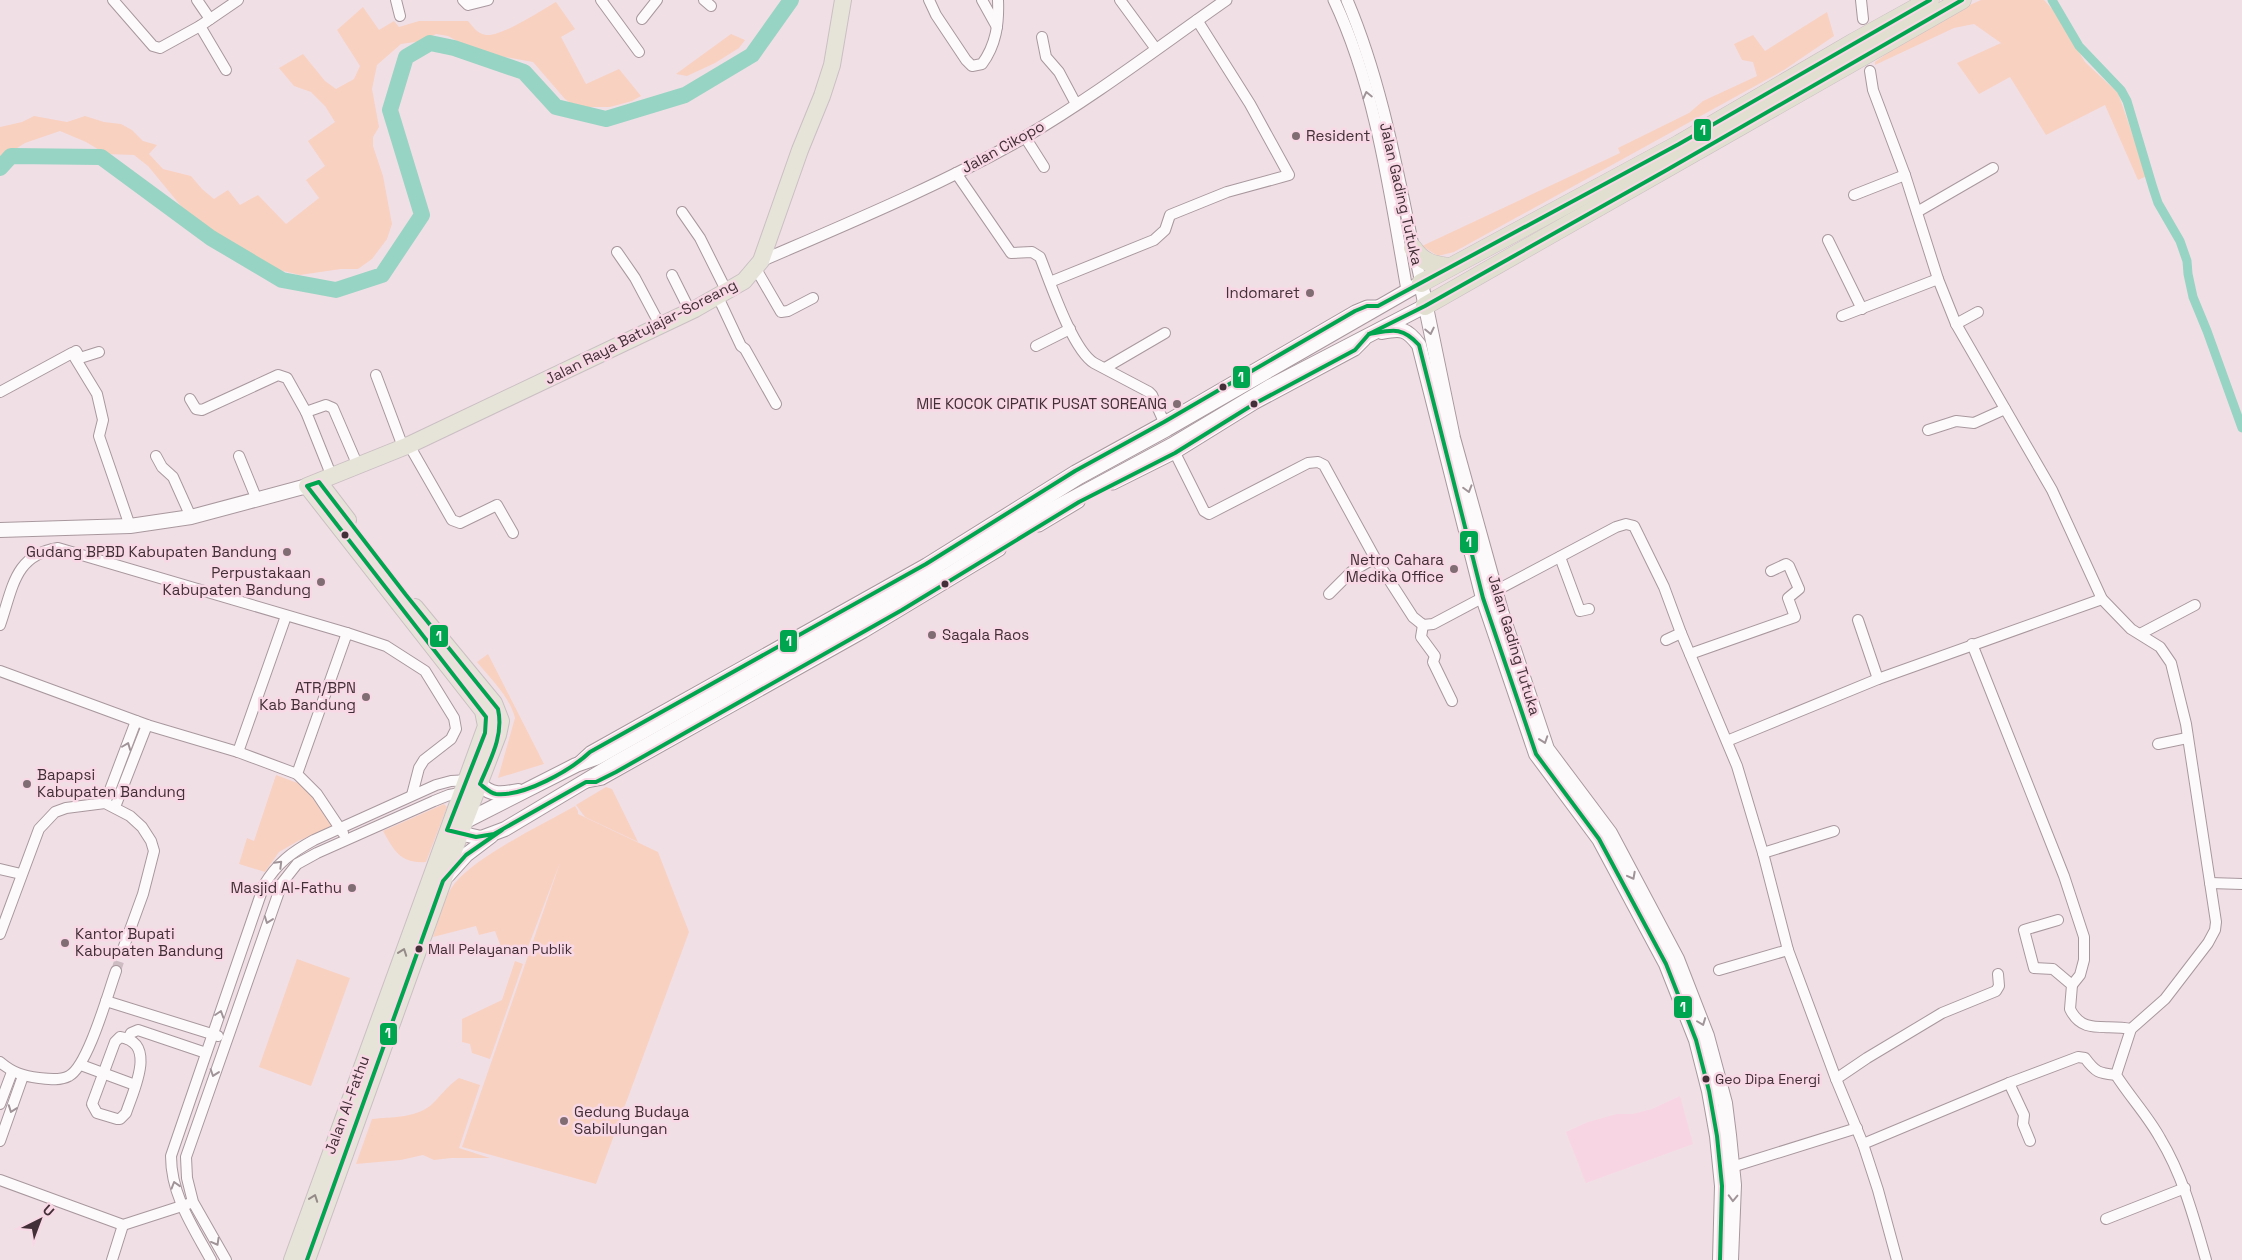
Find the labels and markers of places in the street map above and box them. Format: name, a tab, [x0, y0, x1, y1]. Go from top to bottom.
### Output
place label: Resident	[1306, 126, 1370, 145]
marker: Resident	[1290, 130, 1302, 142]
place label: Indomaret	[1226, 283, 1300, 302]
marker: Indomaret	[1304, 287, 1316, 299]
unlabelled marker	[1218, 382, 1228, 392]
place label: MIE KOCOK CIPATIK PUSAT SOREANG	[916, 394, 1167, 413]
marker: MIE KOCOK CIPATIK PUSAT SOREANG	[1171, 398, 1183, 410]
unlabelled marker	[1249, 399, 1259, 409]
unlabelled marker	[340, 530, 350, 540]
place label: Gudang BPBD Kabupaten Bandung	[26, 542, 277, 561]
marker: Gudang BPBD Kabupaten Bandung	[281, 546, 293, 558]
place label: Netro Cahara Medika Office	[1346, 550, 1444, 586]
place label: Perpustakaan Kabupaten Bandung	[163, 563, 311, 599]
marker: Netro Cahara Medika Office	[1448, 563, 1460, 575]
marker: Perpustakaan Kabupaten Bandung	[315, 576, 327, 588]
unlabelled marker	[940, 579, 950, 589]
place label: Sagala Raos	[942, 625, 1029, 644]
marker: Sagala Raos	[926, 629, 938, 641]
place label: ATR/BPN Kab Bandung	[259, 678, 356, 714]
marker: ATR/BPN Kab Bandung	[360, 691, 372, 703]
place label: Bapapsi Kabupaten Bandung	[37, 765, 185, 801]
marker: Bapapsi Kabupaten Bandung	[21, 778, 33, 790]
place label: Masjid Al-Fathu	[231, 878, 342, 897]
marker: Masjid Al-Fathu	[346, 882, 358, 894]
place label: Kantor Bupati Kabupaten Bandung	[75, 924, 223, 960]
marker: Kantor Bupati Kabupaten Bandung	[59, 937, 71, 949]
place label: Mall Pelayanan Publik	[428, 940, 573, 958]
marker: Mall Pelayanan Publik	[414, 944, 424, 954]
place label: Geo Dipa Energi	[1715, 1070, 1820, 1088]
marker: Geo Dipa Energi	[1701, 1074, 1711, 1084]
place label: Gedung Budaya Sabilulungan	[574, 1102, 690, 1138]
marker: Gedung Budaya Sabilulungan	[558, 1115, 570, 1127]

